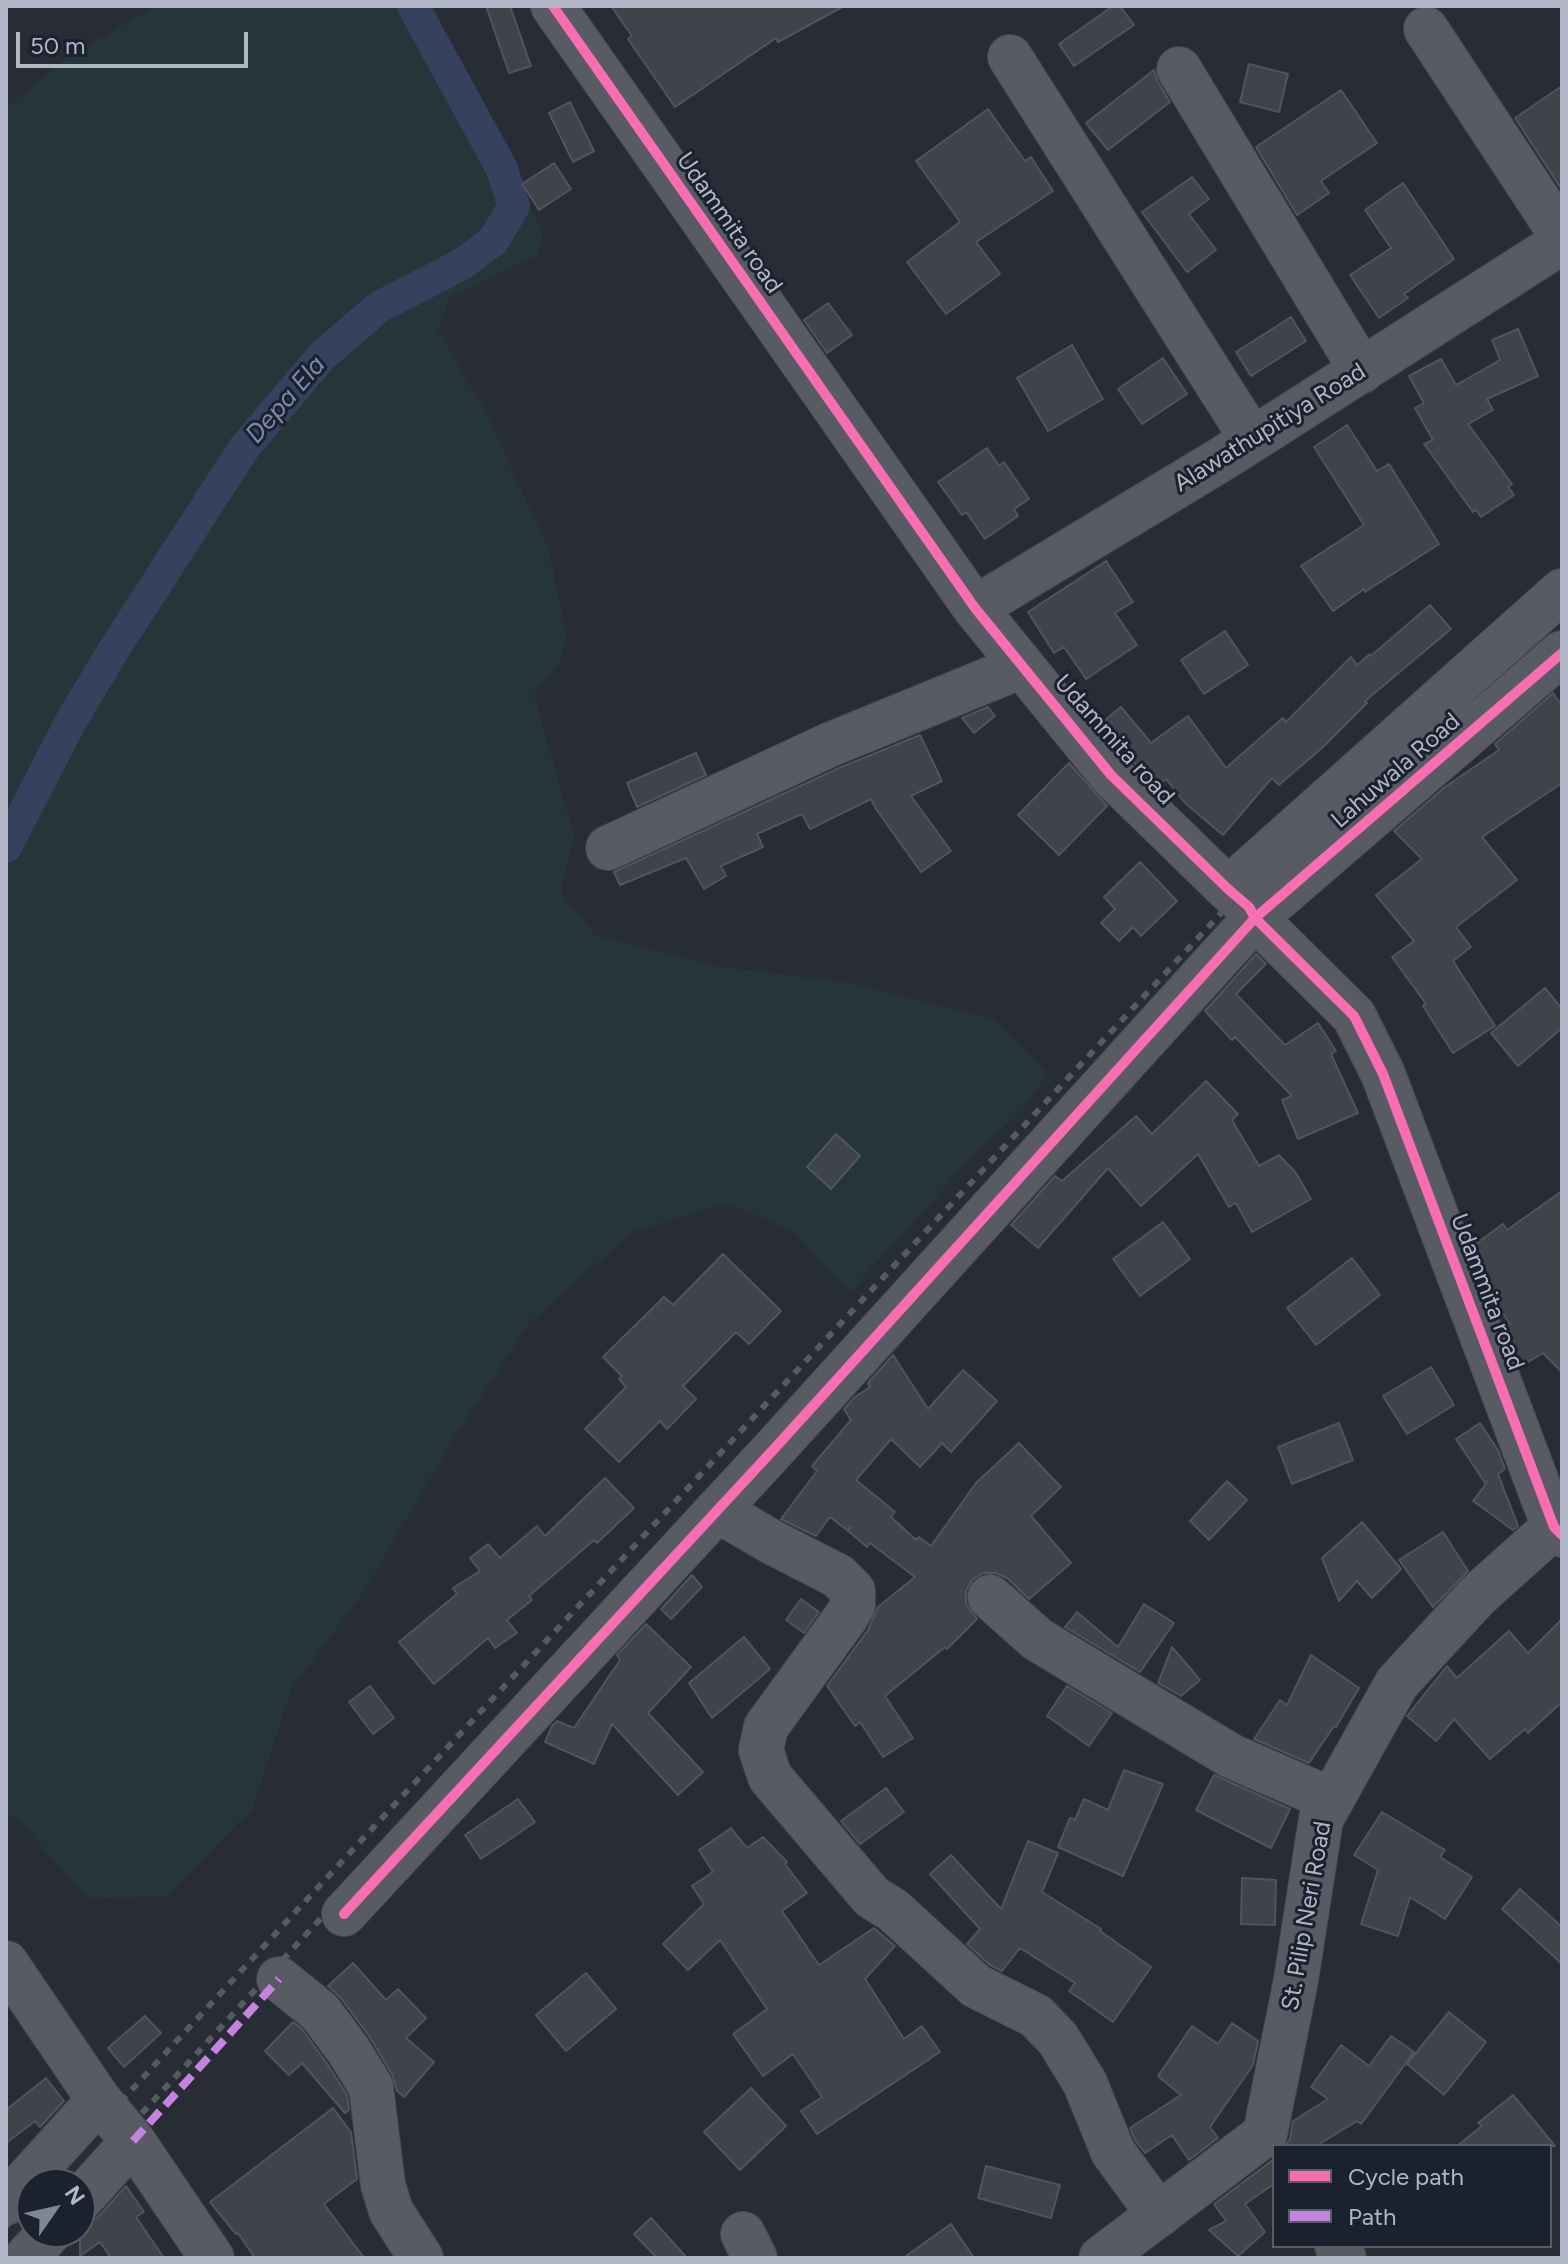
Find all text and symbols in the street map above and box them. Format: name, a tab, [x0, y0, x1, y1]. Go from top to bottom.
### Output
scale bar	[20, 16, 252, 66]
text: 50 m	[30, 31, 86, 60]
street label: Udammita road	[670, 147, 788, 299]
water label: Depa Ela	[240, 350, 332, 450]
street label: Alawathupitiya Road	[1169, 357, 1371, 499]
street label: Udammita road	[1048, 669, 1180, 811]
street label: Lahuwala Road	[1326, 707, 1466, 835]
street label: Udammita road	[1444, 1210, 1530, 1374]
street label: St. Pilip Neri Road	[1276, 1819, 1338, 2013]
legend	[1272, 2144, 1552, 2248]
text: Cycle path	[1348, 2162, 1464, 2191]
north arrow	[16, 2168, 96, 2248]
text: N	[59, 2181, 91, 2210]
text: Path	[1348, 2202, 1396, 2231]

